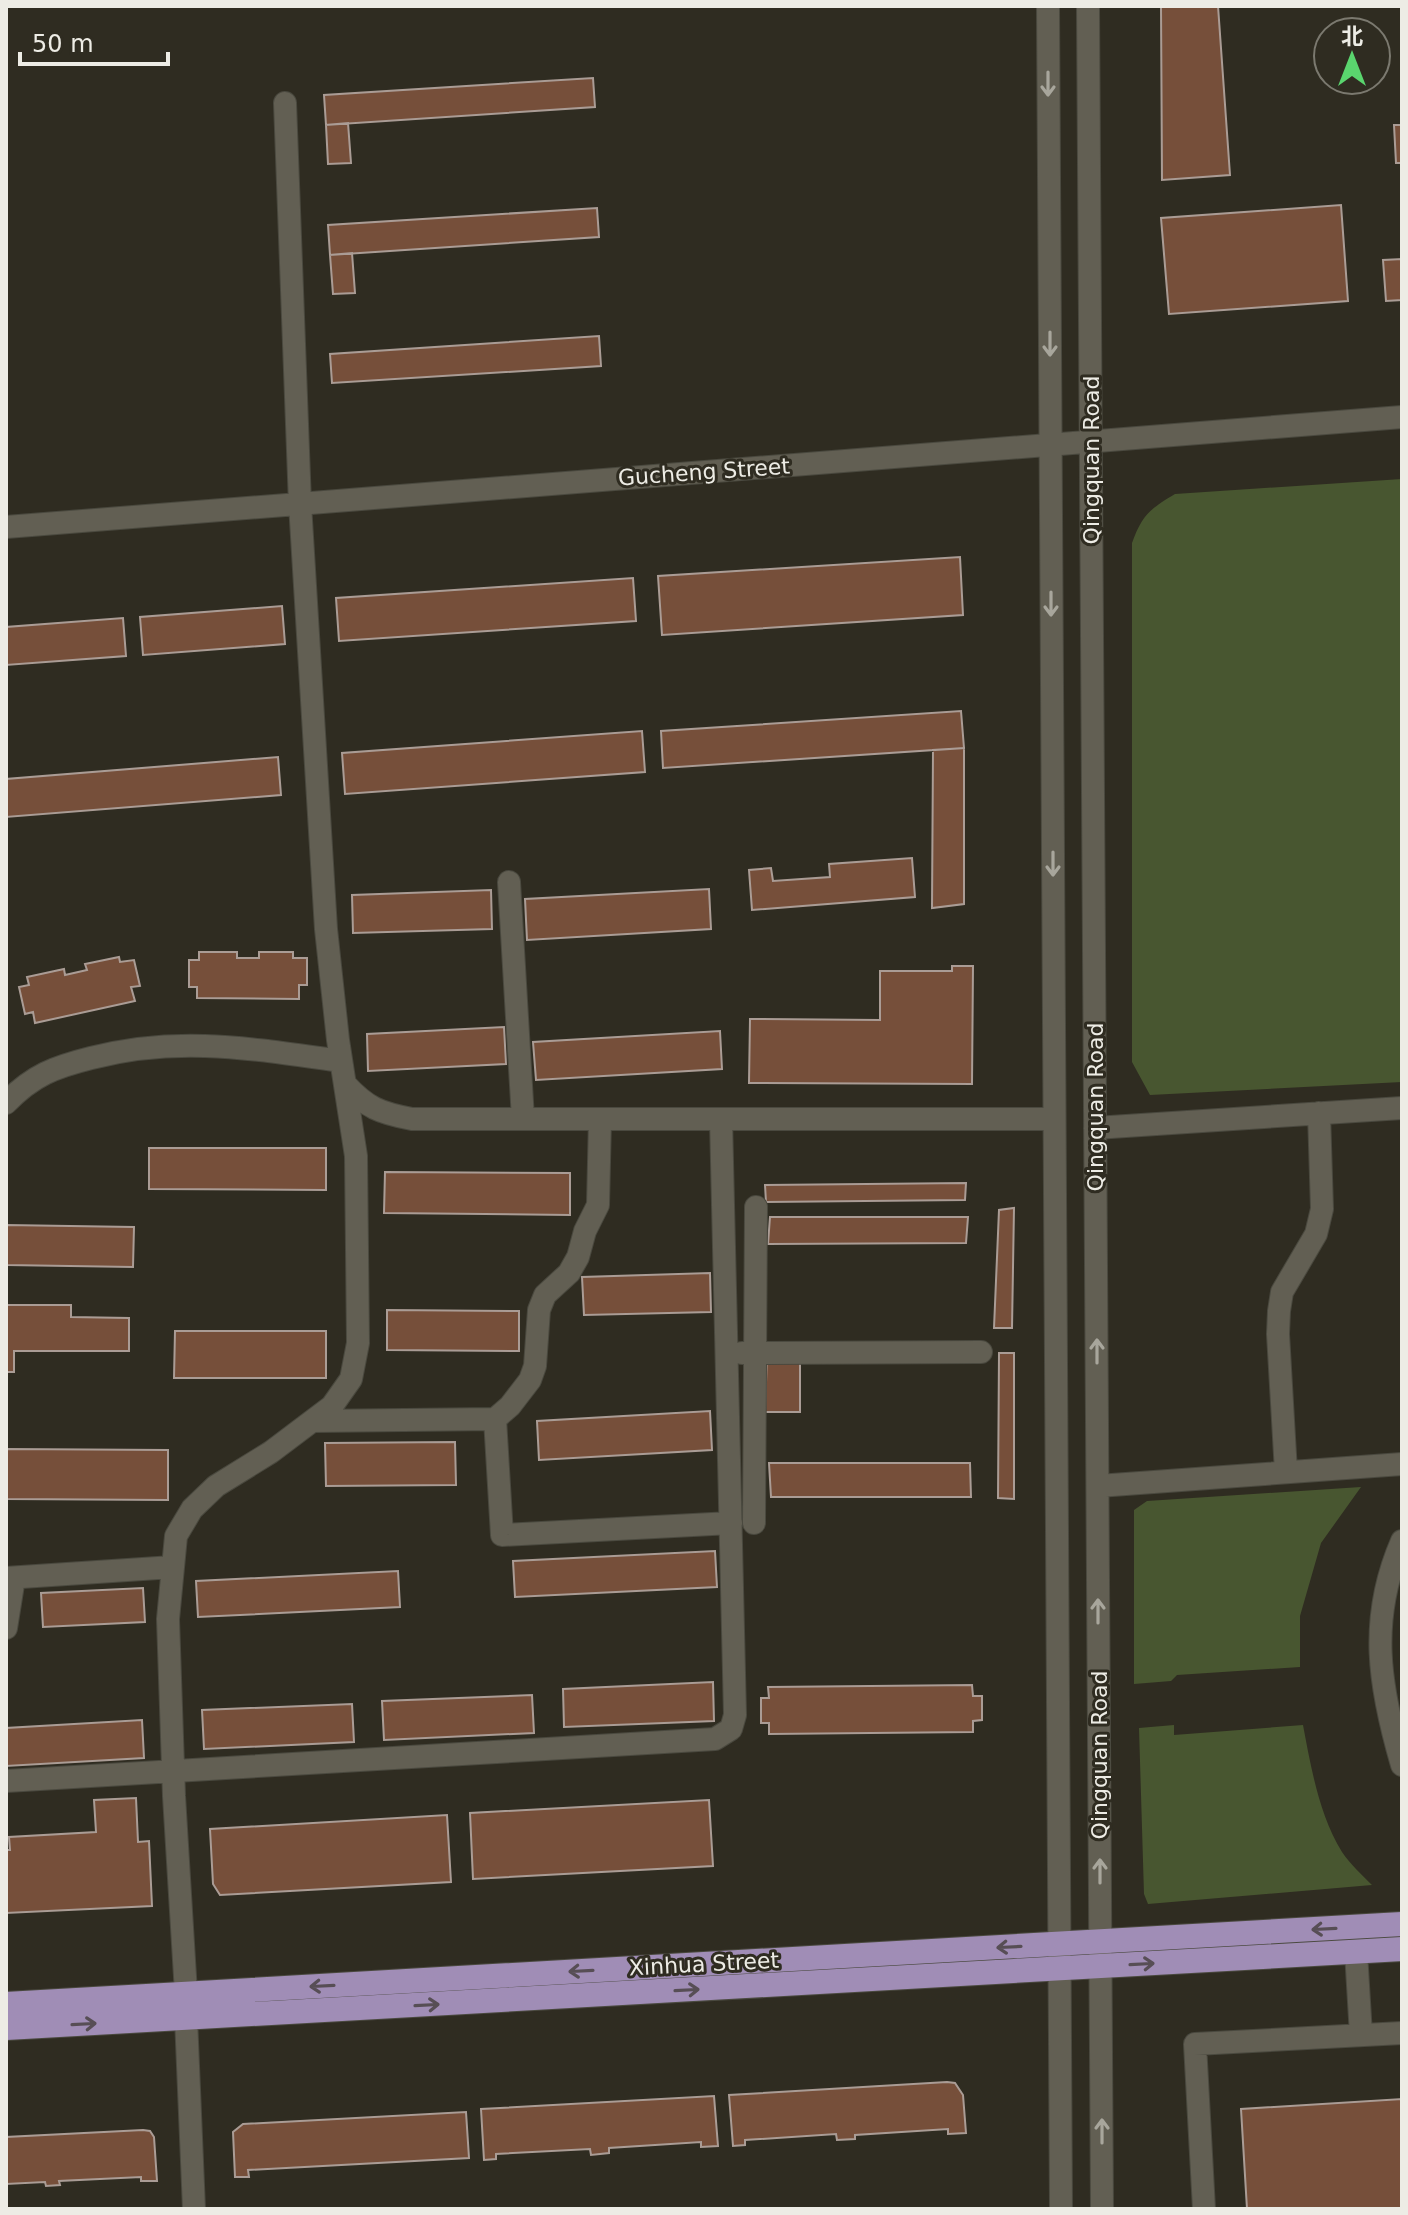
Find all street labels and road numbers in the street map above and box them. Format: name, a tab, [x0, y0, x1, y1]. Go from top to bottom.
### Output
street label: Qingquan Road	[1079, 376, 1104, 544]
street label: Gucheng Street	[617, 453, 791, 490]
street label: Qingquan Road	[1083, 1023, 1108, 1191]
street label: Qingquan Road	[1087, 1671, 1112, 1839]
street label: Xinhua Street	[628, 1948, 780, 1980]

